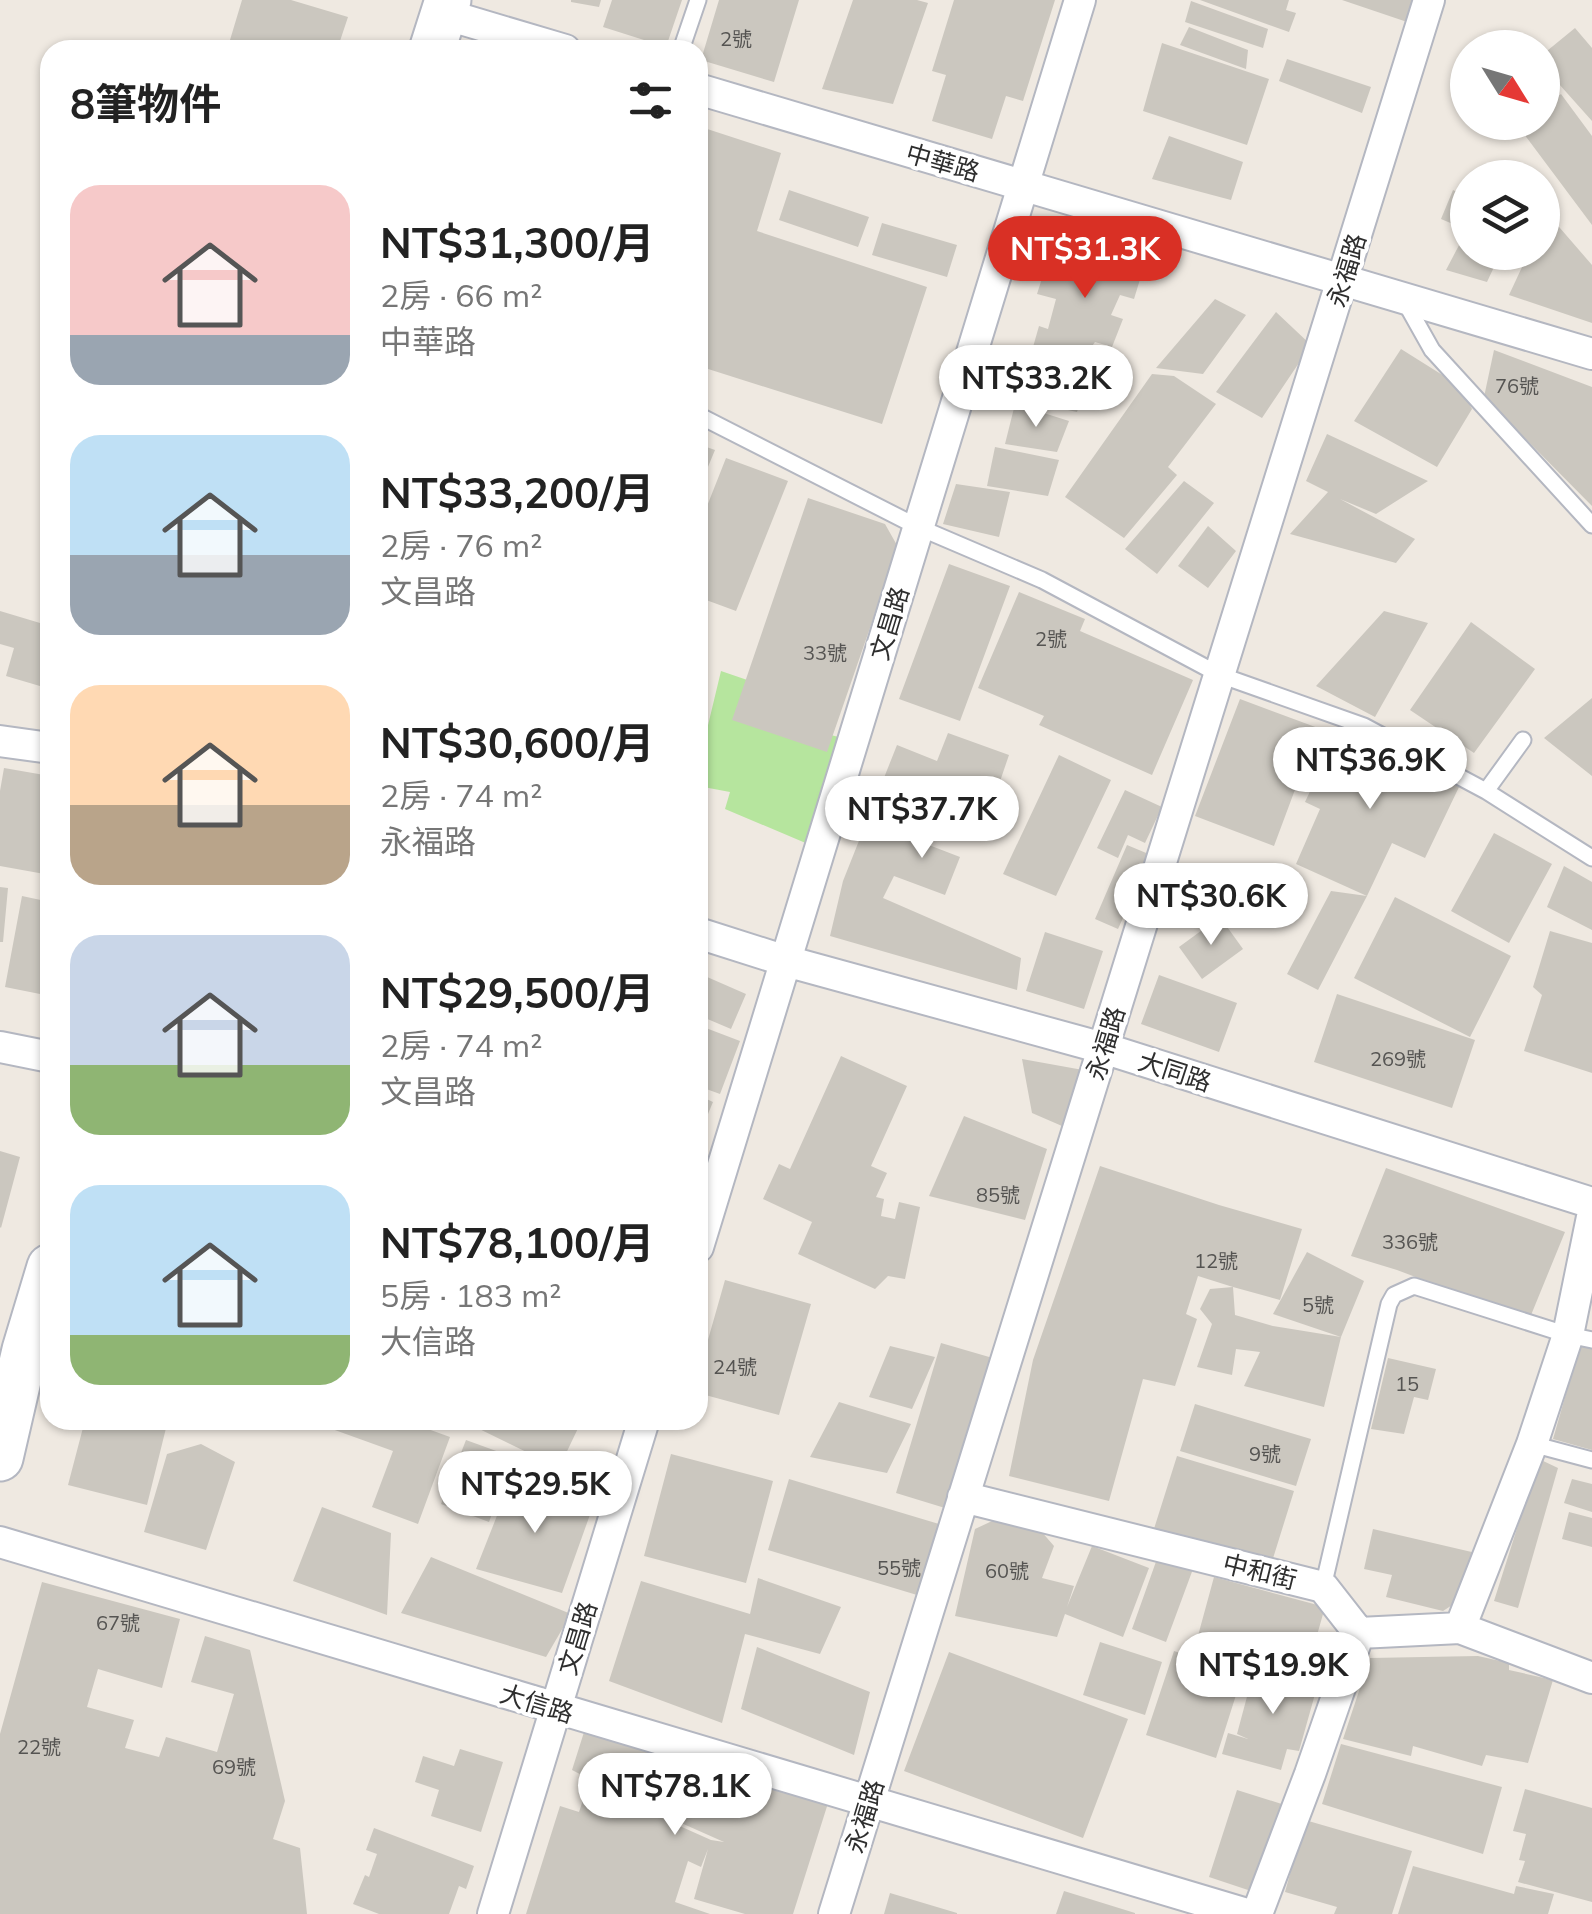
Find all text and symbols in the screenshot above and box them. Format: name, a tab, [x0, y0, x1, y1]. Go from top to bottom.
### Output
house number: 2號	[720, 26, 752, 51]
north arrow	[1450, 30, 1560, 140]
map controls	[1450, 30, 1560, 270]
icon: filters	[623, 73, 678, 128]
text: 8筆物件	[70, 77, 221, 130]
street label: 中華路	[903, 137, 983, 187]
button: layers	[1450, 160, 1560, 270]
text: NT$31,300/月	[380, 216, 655, 269]
pin: NT$31.3K	[982, 216, 1188, 301]
icon: home	[150, 225, 270, 345]
text: NT$31.3K	[1010, 228, 1160, 268]
street label: 永福路	[1320, 230, 1372, 310]
text: 2房 · 66 m²	[380, 275, 542, 315]
text: 中華路	[380, 321, 476, 361]
pin: NT$33.2K	[933, 345, 1139, 430]
text: NT$33.2K	[961, 357, 1111, 397]
house number: 76號	[1495, 373, 1539, 398]
text: NT$33,200/月	[380, 466, 655, 519]
icon: home	[150, 475, 270, 595]
text: 2房 · 76 m²	[380, 525, 542, 565]
text: 文昌路	[380, 571, 476, 611]
street label: 文昌路	[863, 583, 915, 663]
house number: 2號	[1035, 626, 1067, 651]
house number: 33號	[803, 640, 847, 665]
text: NT$30,600/月	[380, 716, 655, 769]
icon: home	[150, 725, 270, 845]
pin: NT$36.9K	[1267, 727, 1473, 812]
text: NT$36.9K	[1295, 739, 1445, 779]
text: 2房 · 74 m²	[380, 775, 542, 815]
pin: NT$37.7K	[819, 776, 1025, 861]
text: NT$37.7K	[847, 788, 997, 828]
text: 永福路	[380, 821, 476, 861]
pin: NT$30.6K	[1108, 863, 1314, 948]
text: NT$30.6K	[1136, 875, 1286, 915]
text: NT$29,500/月	[380, 966, 655, 1019]
icon: home	[150, 975, 270, 1095]
street label: 永福路	[1079, 1003, 1131, 1083]
text: 2房 · 74 m²	[380, 1025, 542, 1065]
street label: 大同路	[1135, 1045, 1215, 1097]
house number: 269號	[1370, 1046, 1426, 1071]
text: 文昌路	[380, 1071, 476, 1111]
house number: 85號	[976, 1182, 1020, 1207]
text: NT$78,100/月	[380, 1216, 655, 1269]
icon: home	[150, 1225, 270, 1345]
house number: 336號	[1382, 1229, 1438, 1254]
house number: 12號	[1194, 1248, 1238, 1273]
text: 5房 · 183 m²	[380, 1275, 562, 1315]
house number: 5號	[1302, 1292, 1334, 1317]
text: 大信路	[380, 1321, 476, 1361]
house number: 24號	[713, 1354, 757, 1379]
house number: 15	[1395, 1371, 1419, 1396]
house number: 9號	[1249, 1441, 1281, 1466]
pin: NT$29.5K	[432, 1451, 638, 1536]
text: NT$29.5K	[460, 1463, 610, 1503]
street label: 中和街	[1220, 1547, 1300, 1595]
house number: 55號	[877, 1555, 921, 1580]
house number: 60號	[985, 1558, 1029, 1583]
street label: 文昌路	[551, 1598, 603, 1678]
house number: 67號	[96, 1610, 140, 1635]
pin: NT$19.9K	[1170, 1632, 1376, 1717]
text: NT$19.9K	[1198, 1644, 1348, 1684]
street label: 大信路	[497, 1677, 577, 1729]
house number: 22號	[17, 1734, 61, 1759]
pin: NT$78.1K	[572, 1753, 778, 1838]
house number: 69號	[212, 1754, 256, 1779]
text: NT$78.1K	[600, 1765, 750, 1805]
street label: 永福路	[838, 1776, 890, 1856]

